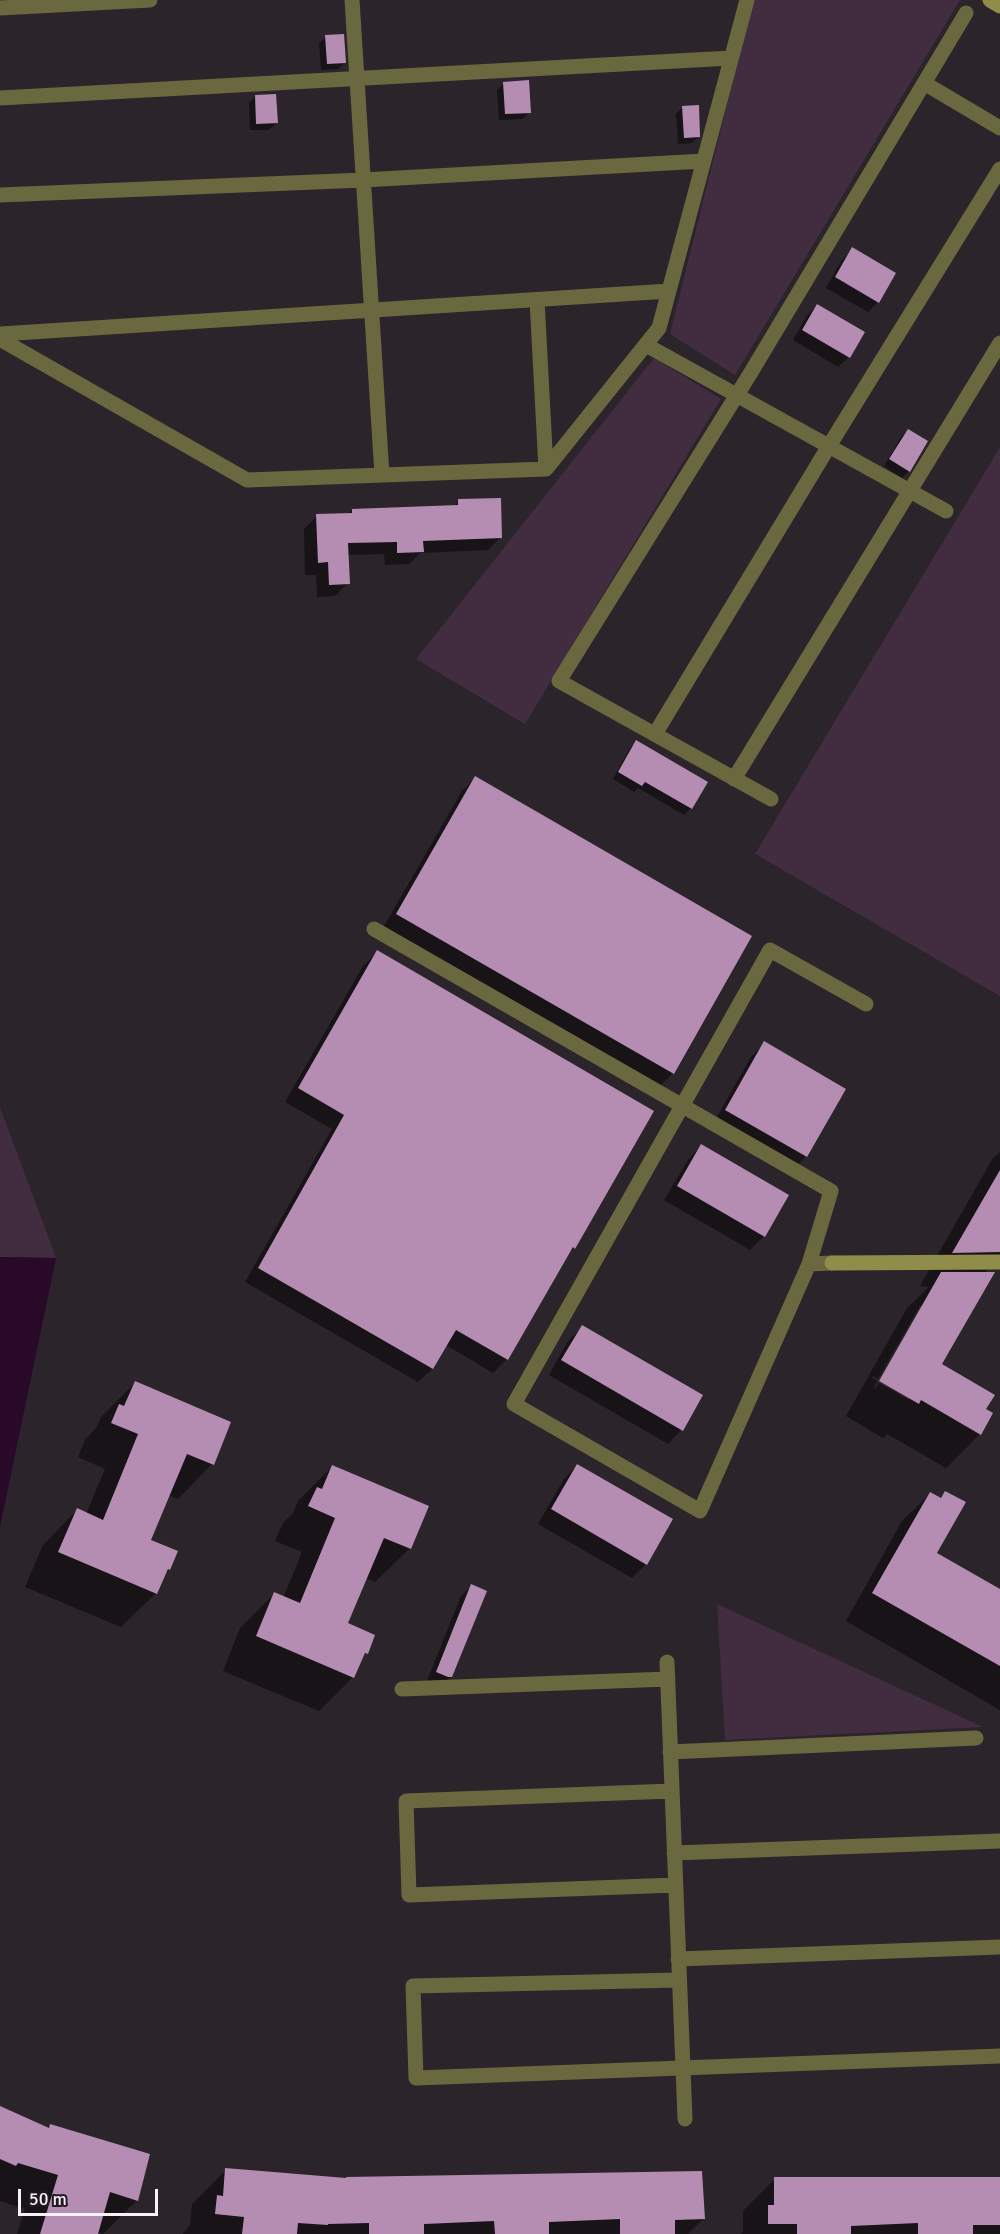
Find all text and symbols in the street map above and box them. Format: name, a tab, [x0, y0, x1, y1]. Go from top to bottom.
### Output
scale bar	[21, 2177, 160, 2215]
text: 50 m	[29, 2188, 67, 2210]

